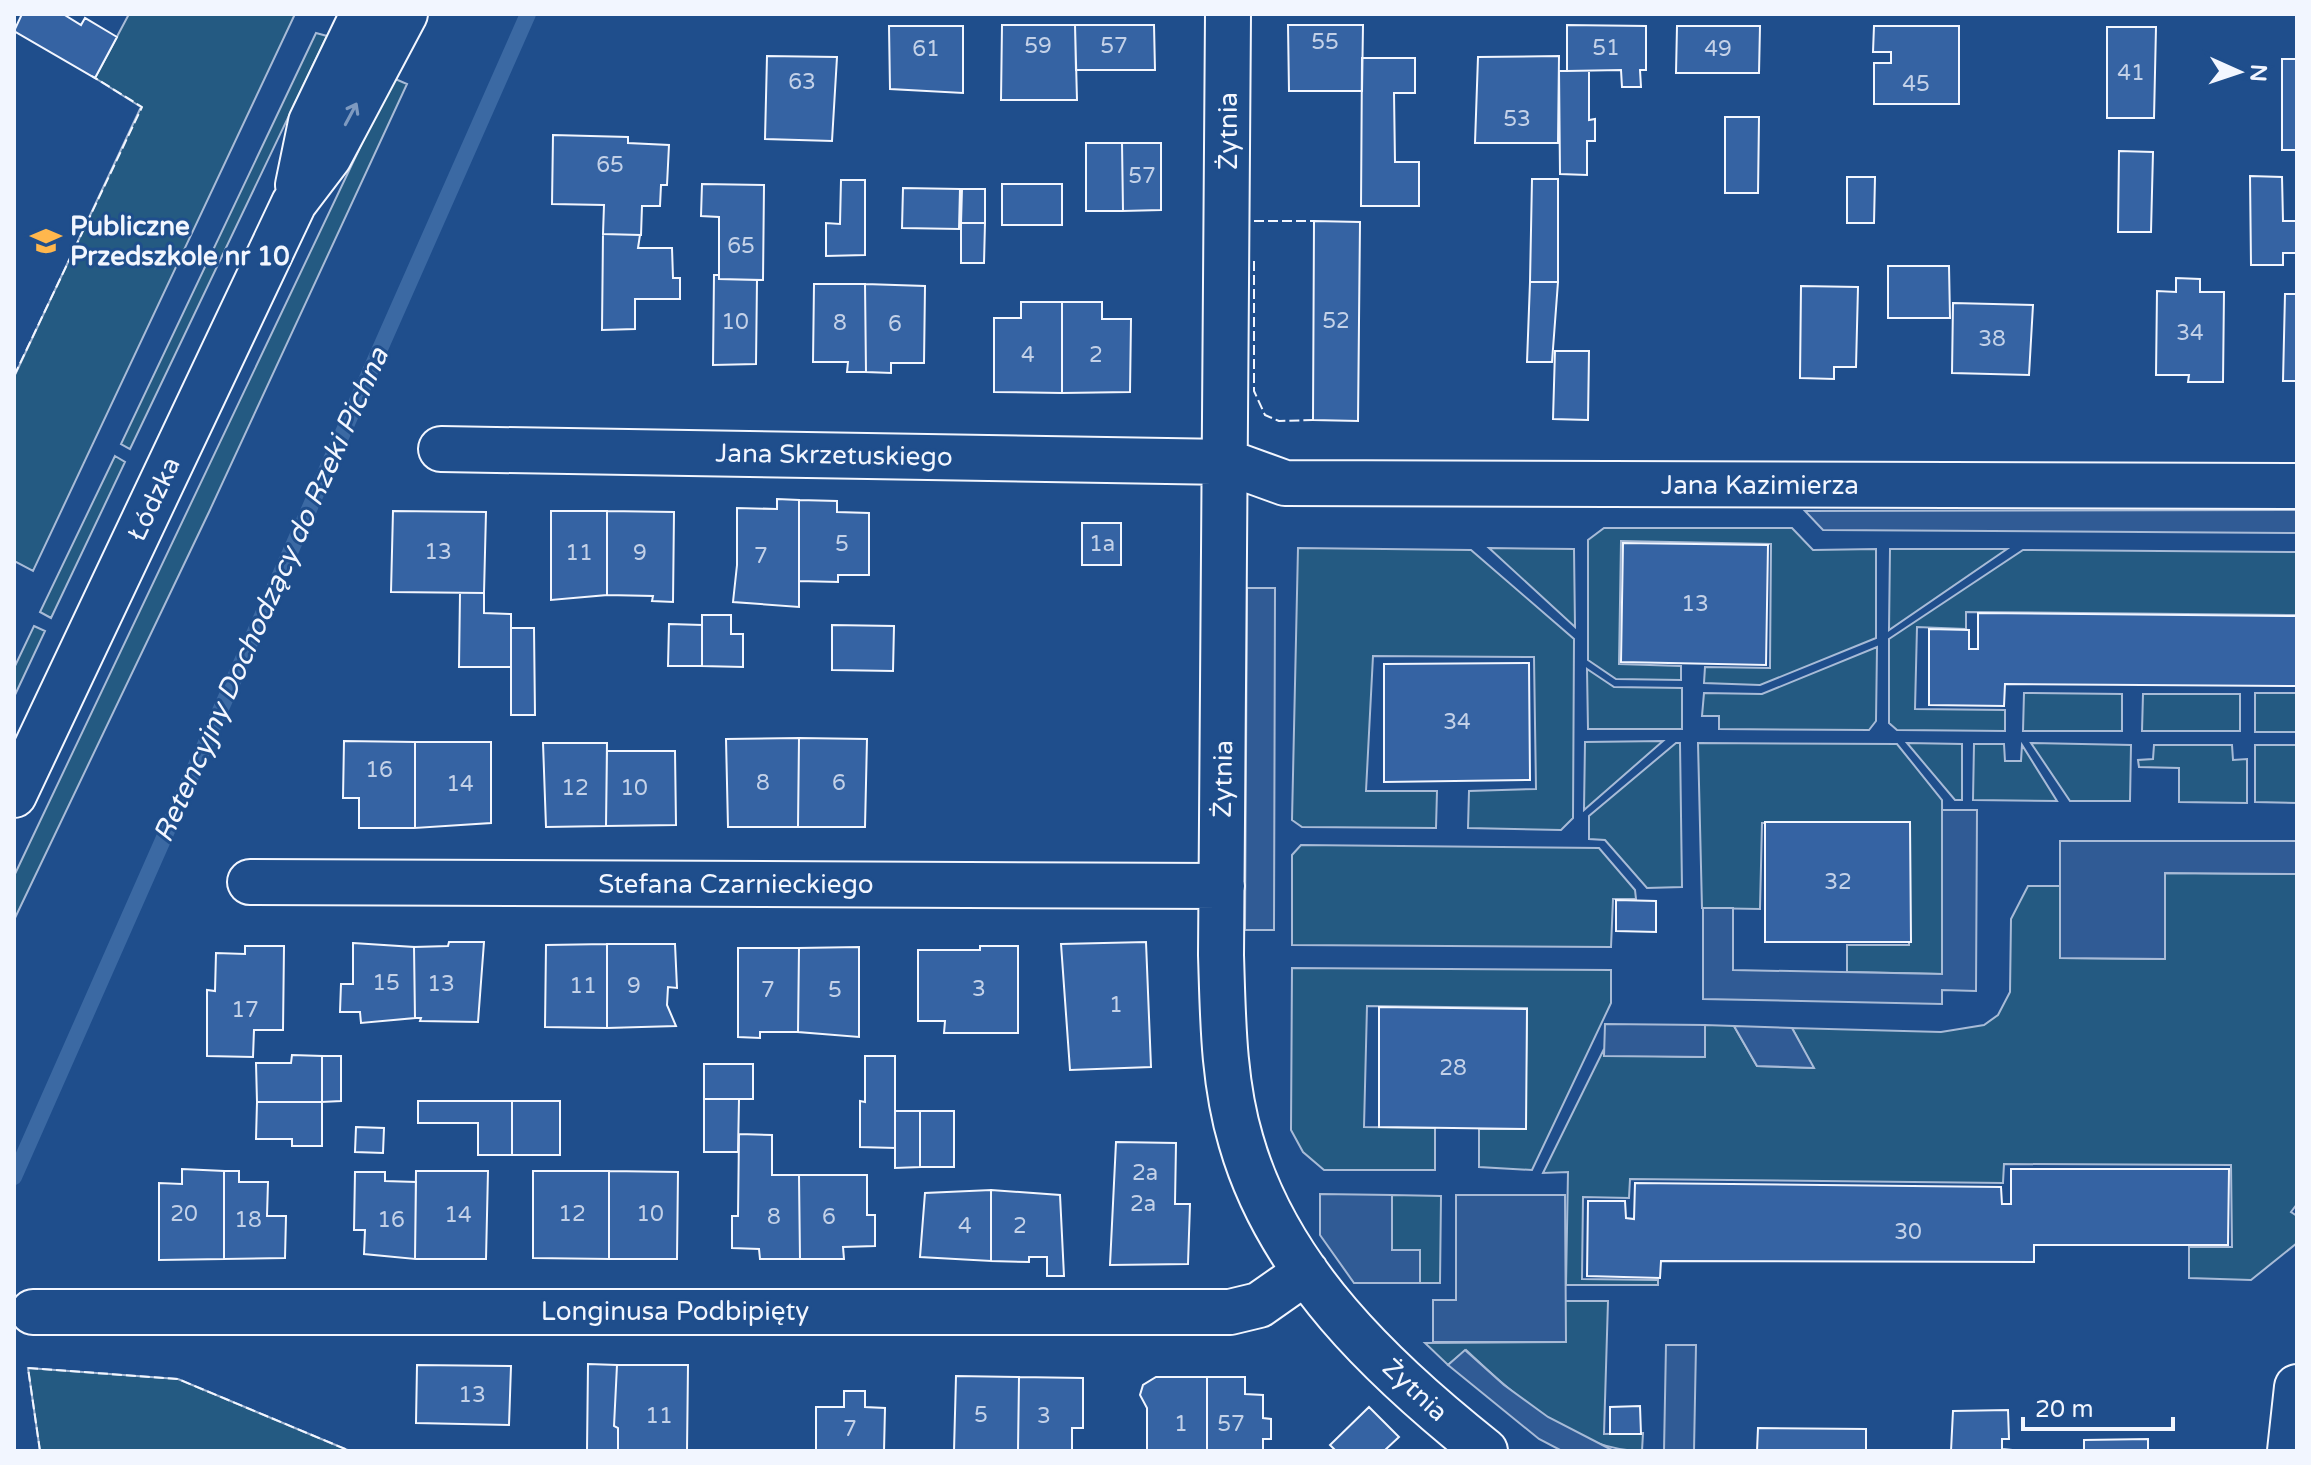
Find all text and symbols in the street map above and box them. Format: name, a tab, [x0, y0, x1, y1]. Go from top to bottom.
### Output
house number: 55	[1311, 29, 1339, 55]
north arrow	[2199, 32, 2279, 112]
house number: 59	[1024, 33, 1052, 59]
house number: 57	[1100, 33, 1128, 59]
house number: 51	[1592, 35, 1620, 61]
house number: 61	[912, 36, 940, 62]
house number: 49	[1704, 36, 1732, 62]
house number: 41	[2117, 60, 2145, 86]
text: N	[2245, 63, 2271, 82]
house number: 63	[788, 69, 816, 95]
house number: 45	[1902, 71, 1930, 97]
street label: Żytnia	[1213, 92, 1244, 170]
one-way arrow	[344, 103, 360, 127]
house number: 53	[1503, 106, 1531, 132]
house number: 65	[596, 152, 624, 178]
house number: 57	[1128, 163, 1156, 189]
place label: Publiczne Przedszkole nr 10	[70, 211, 290, 272]
school or university icon: Publiczne Przedszkole nr 10	[29, 224, 63, 258]
house number: 65	[727, 233, 755, 259]
house number: 52	[1322, 308, 1350, 334]
house number: 10	[721, 309, 749, 335]
house number: 8	[833, 310, 847, 336]
house number: 6	[888, 311, 902, 337]
house number: 34	[2176, 320, 2204, 346]
house number: 38	[1978, 326, 2006, 352]
water label: Retencyjny Dochodzący do Rzeki Pichna	[146, 341, 396, 848]
house number: 4	[1021, 342, 1035, 368]
house number: 2	[1089, 342, 1103, 368]
street label: Jana Skrzetuskiego	[715, 437, 953, 473]
street label: Łódzka	[121, 452, 187, 546]
street label: Jana Kazimierza	[1661, 470, 1859, 501]
house number: 5	[835, 531, 849, 557]
house number: 1a	[1089, 531, 1115, 557]
house number: 13	[424, 539, 452, 565]
house number: 11	[565, 540, 593, 566]
house number: 9	[633, 540, 647, 566]
house number: 7	[754, 543, 768, 569]
house number: 13	[1681, 591, 1709, 617]
house number: 34	[1443, 709, 1471, 735]
street label: Żytnia	[1207, 740, 1239, 818]
house number: 16	[365, 757, 393, 783]
house number: 8	[756, 770, 770, 796]
house number: 6	[832, 770, 846, 796]
house number: 14	[446, 771, 474, 797]
house number: 12	[561, 775, 589, 801]
house number: 10	[620, 775, 648, 801]
street label: Stefana Czarnieckiego	[598, 869, 874, 900]
house number: 32	[1824, 869, 1852, 895]
house number: 15	[372, 970, 400, 996]
house number: 13	[427, 971, 455, 997]
house number: 11	[569, 973, 597, 999]
house number: 9	[627, 973, 641, 999]
house number: 3	[972, 976, 986, 1002]
house number: 7	[761, 977, 775, 1003]
house number: 5	[828, 977, 842, 1003]
house number: 1	[1109, 992, 1123, 1018]
house number: 17	[231, 997, 259, 1023]
house number: 28	[1439, 1055, 1467, 1081]
house number: 2a	[1132, 1160, 1158, 1186]
house number: 2a	[1130, 1191, 1156, 1217]
house number: 20	[170, 1201, 198, 1227]
house number: 12	[558, 1201, 586, 1227]
house number: 10	[636, 1201, 664, 1227]
house number: 14	[444, 1202, 472, 1228]
house number: 8	[767, 1204, 781, 1230]
house number: 6	[822, 1204, 836, 1230]
house number: 18	[234, 1207, 262, 1233]
house number: 16	[377, 1207, 405, 1233]
house number: 4	[958, 1213, 972, 1239]
house number: 2	[1013, 1213, 1027, 1239]
house number: 30	[1894, 1219, 1922, 1245]
street label: Longinusa Podbipięty	[541, 1296, 809, 1327]
street label: Żytnia	[1376, 1352, 1454, 1428]
scale bar	[2023, 1381, 2173, 1431]
house number: 13	[458, 1382, 486, 1408]
text: 20 m	[2035, 1395, 2093, 1424]
house number: 5	[974, 1402, 988, 1428]
house number: 11	[645, 1403, 673, 1429]
house number: 3	[1037, 1403, 1051, 1429]
house number: 1	[1174, 1411, 1188, 1437]
house number: 57	[1217, 1411, 1245, 1437]
house number: 7	[843, 1416, 857, 1442]

